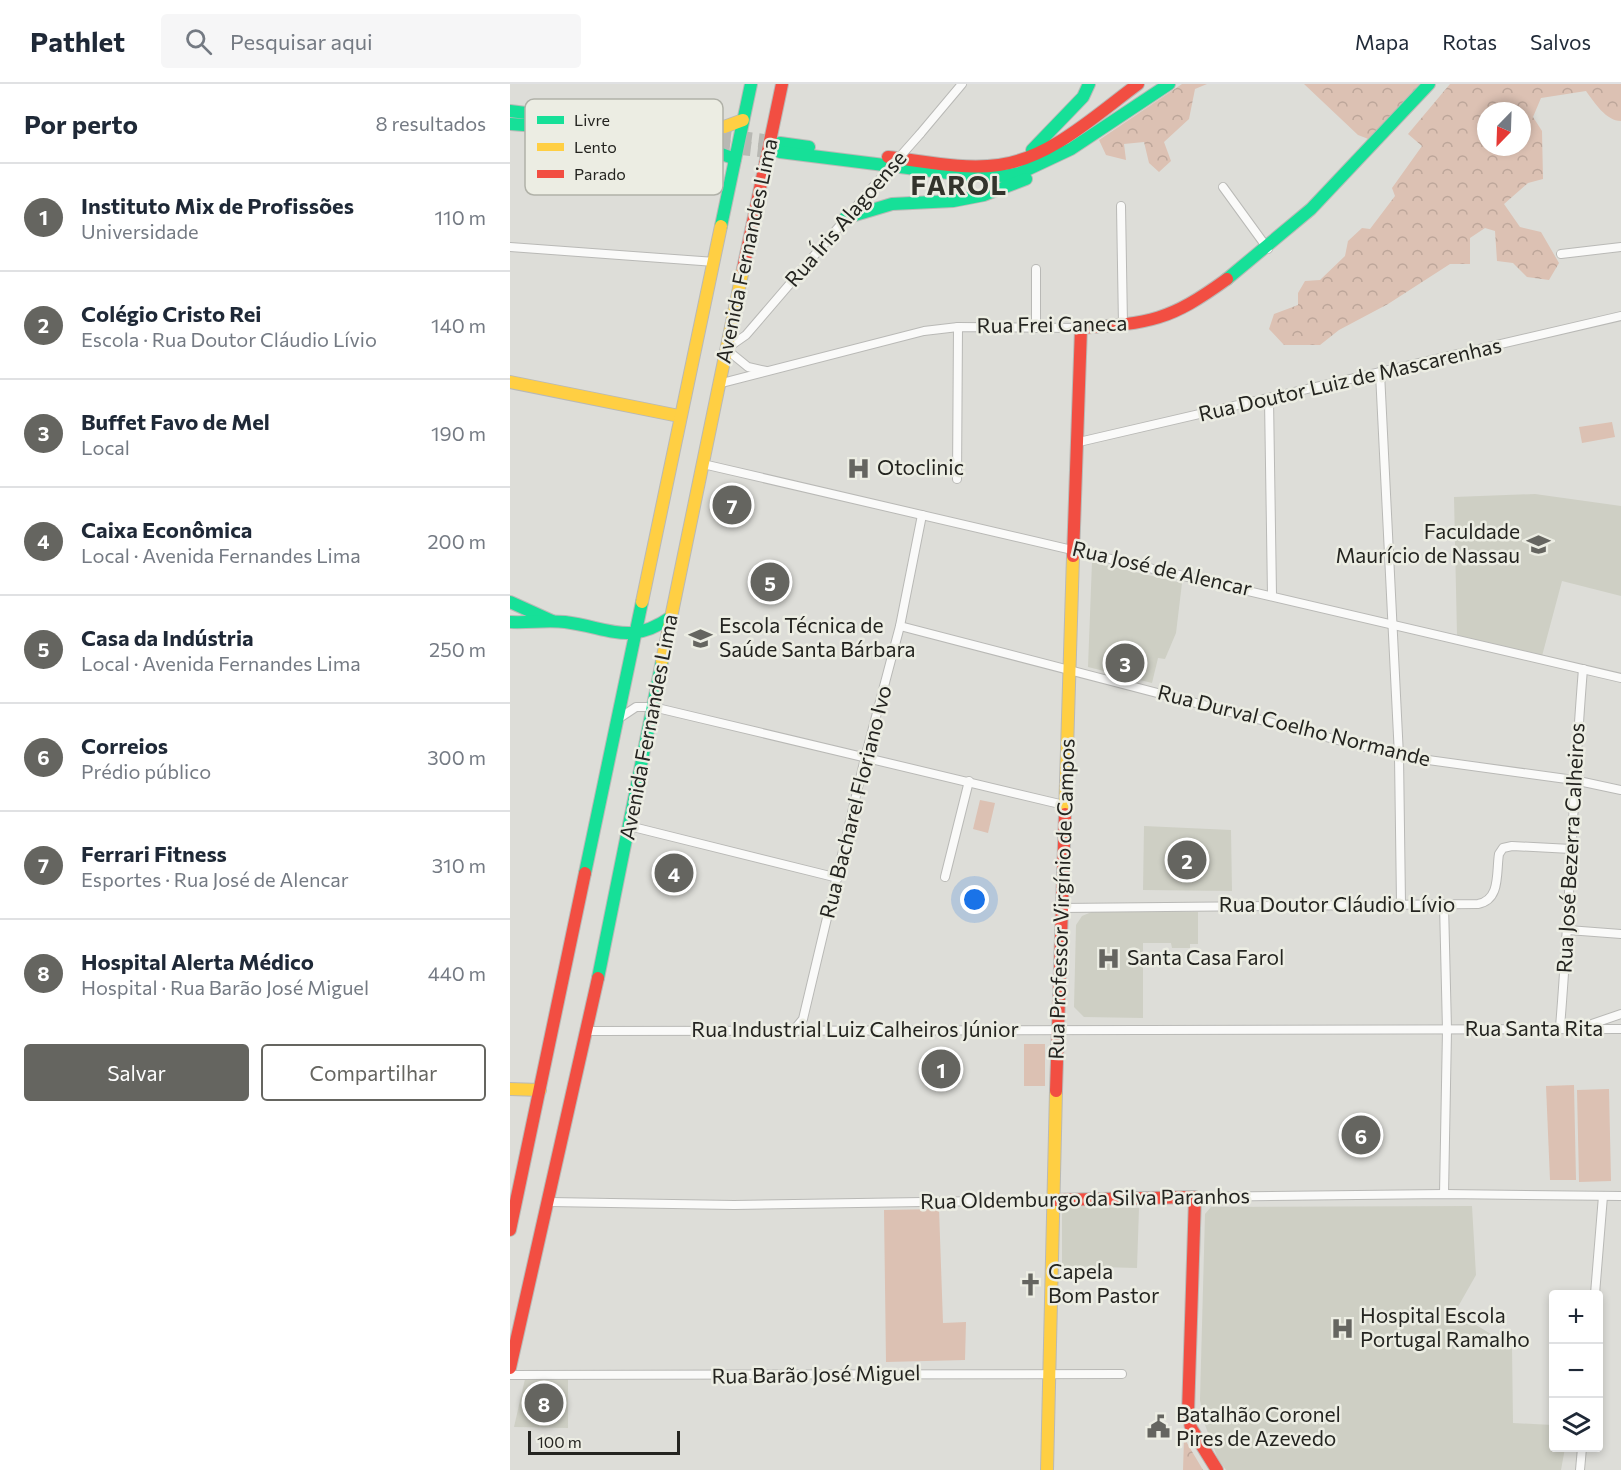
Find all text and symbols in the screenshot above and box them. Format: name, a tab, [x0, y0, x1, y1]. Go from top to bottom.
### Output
search box	[161, 14, 581, 68]
text: Pathlet	[30, 24, 125, 58]
icon: search	[182, 25, 215, 58]
text: Pesquisar aqui	[230, 28, 373, 55]
text: Mapa	[1355, 29, 1409, 54]
text: Rotas	[1442, 29, 1497, 54]
text: Salvos	[1530, 29, 1591, 54]
legend	[525, 99, 723, 195]
north arrow	[1477, 102, 1531, 156]
text: Por perto	[24, 108, 138, 139]
text: Livre	[574, 110, 610, 129]
text: 8 resultados	[375, 111, 486, 135]
street label: Avenida Fernandes Lima	[709, 136, 782, 365]
text: Lento	[574, 137, 617, 156]
street label: Rua Íris Alagoense	[779, 145, 911, 291]
text: Parado	[574, 164, 626, 183]
district label: FAROL	[910, 168, 1008, 201]
text: Instituto Mix de Profissões	[81, 192, 354, 219]
text: 1	[39, 205, 48, 229]
text: 110 m	[435, 205, 486, 229]
text: Universidade	[81, 219, 199, 243]
text: Colégio Cristo Rei	[81, 300, 261, 327]
street label: Rua Frei Caneca	[976, 310, 1128, 337]
text: 2	[38, 313, 49, 337]
text: 140 m	[431, 313, 486, 337]
text: Escola · Rua Doutor Cláudio Lívio	[81, 327, 377, 351]
street label: Rua Doutor Luiz de Mascarenhas	[1196, 331, 1504, 426]
text: Buffet Favo de Mel	[81, 408, 270, 435]
text: 3	[38, 421, 49, 445]
text: 190 m	[431, 421, 486, 445]
text: Local	[81, 435, 130, 459]
place label: Otoclinic	[877, 454, 964, 479]
hospital icon: Otoclinic	[846, 455, 872, 481]
pin: 7	[712, 482, 752, 528]
text: Caixa Econômica	[81, 516, 252, 543]
place label: Faculdade Maurício de Nassau	[1335, 518, 1520, 567]
text: 4	[37, 529, 50, 553]
text: 200 m	[428, 529, 486, 553]
school or university icon: Faculdade Maurício de Nassau	[1525, 531, 1551, 557]
street label: Rua José de Alencar	[1070, 535, 1255, 600]
text: Local · Avenida Fernandes Lima	[81, 543, 361, 567]
pin: 5	[750, 560, 790, 604]
street label: Avenida Fernandes Lima	[613, 612, 682, 842]
place label: Escola Técnica de Saúde Santa Bárbara	[719, 612, 916, 661]
text: Casa da Indústria	[81, 624, 254, 651]
school or university icon: Escola Técnica de Saúde Santa Bárbara	[688, 625, 714, 651]
text: 5	[38, 637, 49, 661]
text: 250 m	[429, 637, 486, 661]
pin: 3	[1106, 640, 1144, 686]
text: Local · Avenida Fernandes Lima	[81, 651, 361, 675]
street label: Rua Durval Coelho Normande	[1155, 678, 1433, 771]
street label: Rua Bacharel Floriano Ivo	[813, 683, 896, 921]
street label: Rua José Bezerra Calheiros	[1550, 722, 1589, 974]
text: Correios	[81, 732, 168, 759]
street label: Rua Professor Virgínio de Campos	[1042, 738, 1079, 1060]
text: 6	[37, 745, 50, 769]
text: 300 m	[427, 745, 486, 769]
text: Prédio público	[81, 759, 211, 783]
pin: 2	[1168, 838, 1206, 882]
text: Ferrari Fitness	[81, 840, 227, 867]
pin: 4	[654, 850, 694, 896]
text: 7	[38, 853, 49, 877]
text: 310 m	[432, 853, 486, 877]
text: Esportes · Rua José de Alencar	[81, 867, 349, 891]
your location	[960, 885, 989, 914]
street label: Rua Doutor Cláudio Lívio	[1219, 891, 1455, 916]
place label: Santa Casa Farol	[1127, 944, 1284, 969]
hospital icon: Santa Casa Farol	[1096, 945, 1122, 971]
text: Hospital Alerta Médico	[81, 948, 314, 975]
text: 8	[37, 961, 50, 985]
text: 440 m	[428, 961, 486, 985]
text: Hospital · Rua Barão José Miguel	[81, 975, 369, 999]
street label: Rua Santa Rita	[1465, 1015, 1603, 1040]
street label: Rua Industrial Luiz Calheiros Júnior	[691, 1016, 1019, 1041]
button: Salvar	[24, 1044, 249, 1101]
button: Compartilhar	[261, 1044, 486, 1101]
pin: 1	[922, 1046, 960, 1092]
pin: 6	[1342, 1112, 1380, 1158]
street label: Rua Oldemburgo da Silva Paranhos	[920, 1182, 1250, 1213]
place label: Capela Bom Pastor	[1048, 1258, 1160, 1307]
church icon: Capela Bom Pastor	[1017, 1271, 1043, 1297]
map controls	[1549, 1290, 1603, 1452]
button: +	[1549, 1290, 1603, 1344]
place label: Hospital Escola Portugal Ramalho	[1360, 1302, 1530, 1351]
hospital icon: Hospital Escola Portugal Ramalho	[1329, 1315, 1355, 1341]
button: −	[1549, 1344, 1603, 1398]
street label: Rua Barão José Miguel	[711, 1359, 921, 1388]
pin: 8	[525, 1380, 564, 1426]
button: layers	[1549, 1398, 1603, 1452]
place label: Batalhão Coronel Pires de Azevedo	[1176, 1401, 1341, 1450]
public building icon: Batalhão Coronel Pires de Azevedo	[1145, 1414, 1171, 1440]
scale bar	[528, 1428, 680, 1456]
text: 100 m	[537, 1432, 582, 1451]

